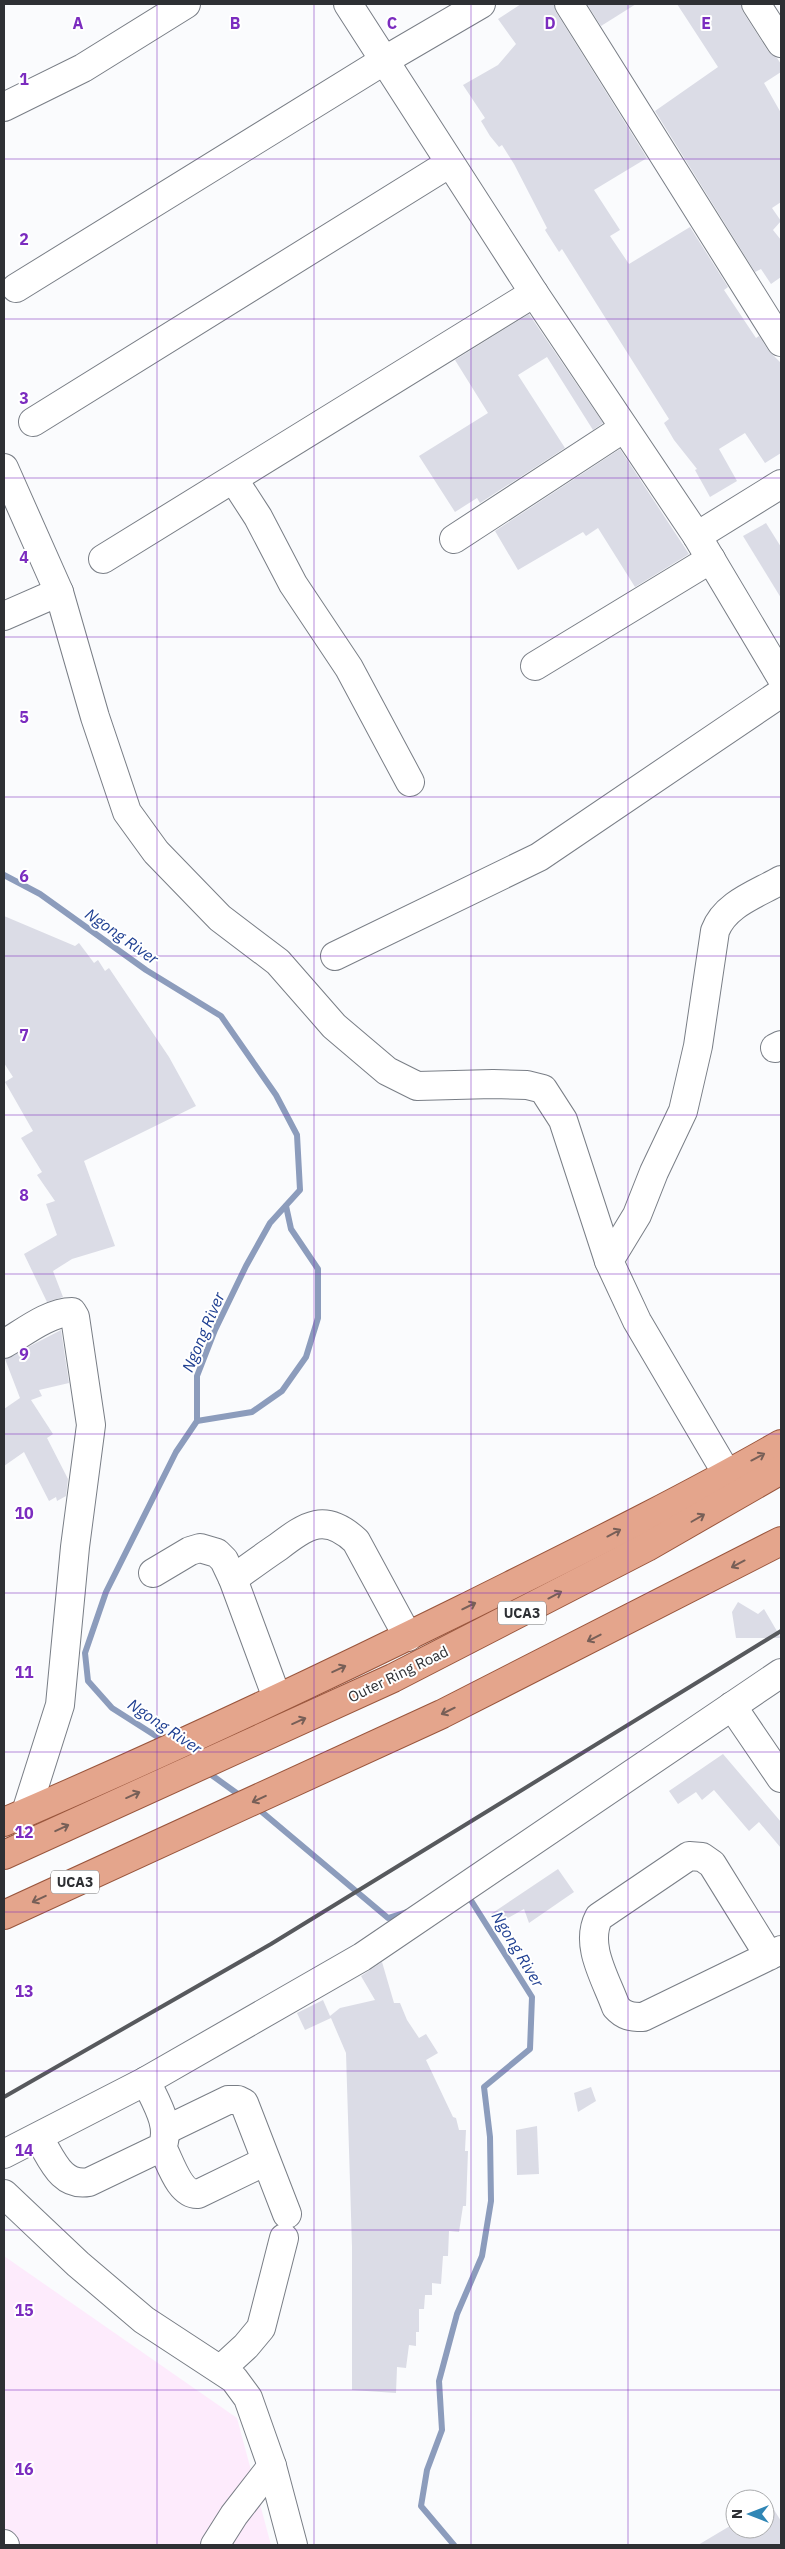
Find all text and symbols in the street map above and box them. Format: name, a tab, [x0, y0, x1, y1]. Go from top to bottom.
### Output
text: A	[73, 13, 84, 33]
text: B	[230, 13, 241, 33]
text: C	[387, 13, 397, 33]
text: D	[544, 13, 556, 33]
text: E	[701, 13, 711, 33]
text: 1	[19, 69, 29, 89]
text: 2	[19, 229, 29, 249]
text: 3	[19, 388, 29, 408]
text: 4	[19, 547, 29, 567]
text: 5	[19, 707, 29, 727]
text: 6	[19, 866, 29, 886]
water label: Ngong River	[82, 904, 163, 969]
text: 7	[19, 1025, 29, 1045]
text: 8	[19, 1185, 29, 1205]
water label: Ngong River	[177, 1288, 229, 1375]
text: 9	[19, 1344, 29, 1364]
one-way arrow	[750, 1452, 765, 1461]
text: 10	[14, 1503, 34, 1523]
one-way arrow	[690, 1513, 705, 1523]
one-way arrow	[607, 1528, 622, 1538]
one-way arrow	[731, 1560, 746, 1569]
one-way arrow	[547, 1590, 562, 1599]
one-way arrow	[461, 1601, 476, 1610]
road number: UCA3	[498, 1602, 546, 1625]
one-way arrow	[586, 1633, 601, 1643]
street label: Outer Ring Road	[345, 1641, 451, 1707]
text: 11	[14, 1662, 34, 1682]
one-way arrow	[331, 1664, 346, 1674]
water label: Ngong River	[124, 1694, 207, 1759]
one-way arrow	[441, 1706, 456, 1716]
one-way arrow	[291, 1715, 306, 1725]
one-way arrow	[126, 1790, 141, 1800]
one-way arrow	[252, 1794, 267, 1804]
text: 12	[14, 1822, 34, 1842]
one-way arrow	[54, 1822, 69, 1832]
road number: UCA3	[51, 1870, 99, 1894]
one-way arrow	[32, 1894, 47, 1904]
water label: Ngong River	[488, 1908, 549, 1991]
text: 13	[14, 1981, 34, 2001]
text: 14	[14, 2140, 34, 2160]
text: 15	[14, 2300, 34, 2320]
text: 16	[14, 2459, 34, 2479]
north arrow	[725, 2489, 775, 2539]
text: N	[728, 2509, 746, 2519]

